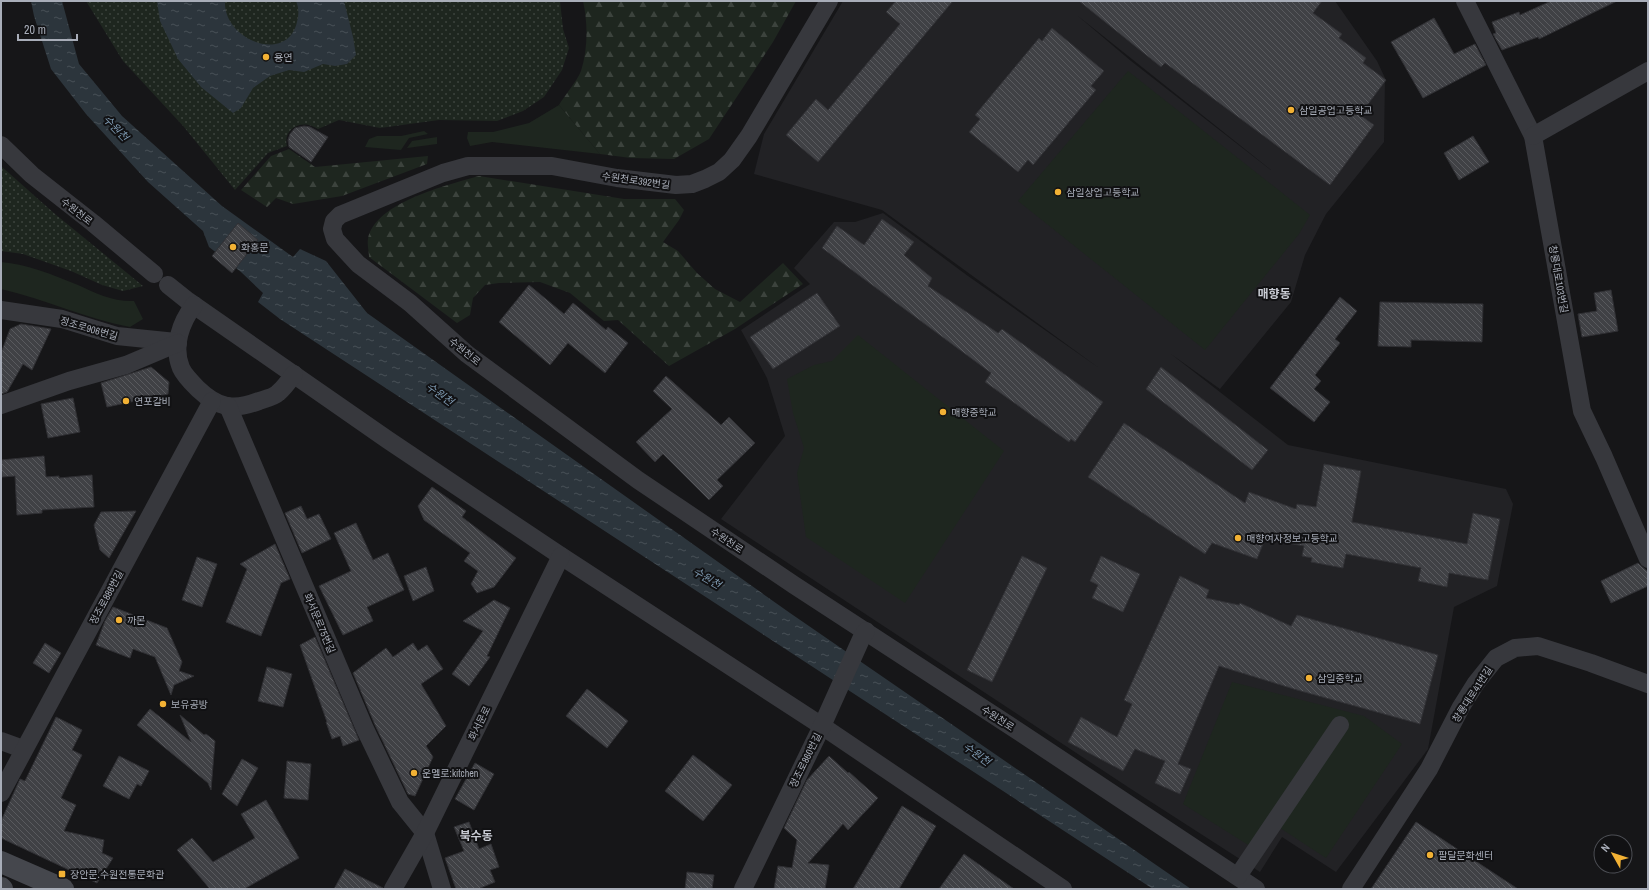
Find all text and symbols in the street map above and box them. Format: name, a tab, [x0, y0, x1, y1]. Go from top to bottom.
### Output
scale bar	[18, 16, 77, 42]
text: 20 m	[24, 22, 46, 38]
place label: 용연	[274, 51, 292, 64]
marker: 용연	[261, 52, 271, 62]
place label: 삼일공업고등학교	[1299, 104, 1373, 117]
marker: 삼일공업고등학교	[1286, 105, 1296, 115]
water label: 수원천	[100, 112, 133, 145]
street label: 수원천로392번길	[601, 169, 671, 192]
place label: 삼일상업고등학교	[1066, 186, 1140, 199]
marker: 삼일상업고등학교	[1053, 187, 1063, 197]
street label: 수원천로	[58, 195, 95, 228]
place label: 화홍문	[241, 241, 269, 254]
marker: 화홍문	[228, 242, 238, 252]
street label: 창룡대로103번길	[1546, 244, 1571, 314]
district label: 매향동	[1257, 286, 1291, 302]
street label: 정조로906번길	[58, 314, 119, 343]
street label: 수원천로	[446, 335, 483, 368]
water label: 수원천	[424, 379, 458, 410]
place label: 연포갈비	[134, 395, 171, 408]
marker: 연포갈비	[121, 396, 131, 406]
place label: 매향중학교	[951, 406, 997, 419]
marker: 매향중학교	[938, 407, 948, 417]
street label: 수원천로	[708, 525, 746, 556]
place label: 매향여자정보고등학교	[1246, 532, 1338, 545]
marker: 매향여자정보고등학교	[1233, 533, 1243, 543]
water label: 수원천	[690, 564, 725, 593]
street label: 정조로886번길	[87, 568, 126, 627]
street label: 화서문로75번길	[301, 591, 338, 655]
place label: 까몬	[127, 614, 145, 627]
marker: 까몬	[114, 615, 124, 625]
street label: 창룡대로41번길	[1449, 664, 1495, 725]
place label: 삼일중학교	[1317, 672, 1363, 685]
marker: 삼일중학교	[1304, 673, 1314, 683]
place label: 보유공방	[171, 698, 208, 711]
marker: 보유공방	[158, 699, 168, 709]
street label: 수원천로	[979, 703, 1017, 734]
street label: 화서문로	[466, 704, 493, 743]
street label: 정조로860번길	[787, 731, 824, 790]
water label: 수원천	[961, 739, 995, 770]
place label: 운멜로:kitchen	[422, 767, 478, 780]
marker: 운멜로:kitchen	[409, 768, 419, 778]
district label: 북수동	[459, 828, 493, 844]
north arrow	[1593, 834, 1633, 874]
text: N	[1598, 841, 1613, 855]
place label: 팔달문화센터	[1438, 849, 1493, 862]
marker: 팔달문화센터	[1425, 850, 1435, 860]
place label: 장안문.수원전통문화관	[70, 868, 165, 881]
marker: 장안문.수원전통문화관	[57, 869, 67, 879]

